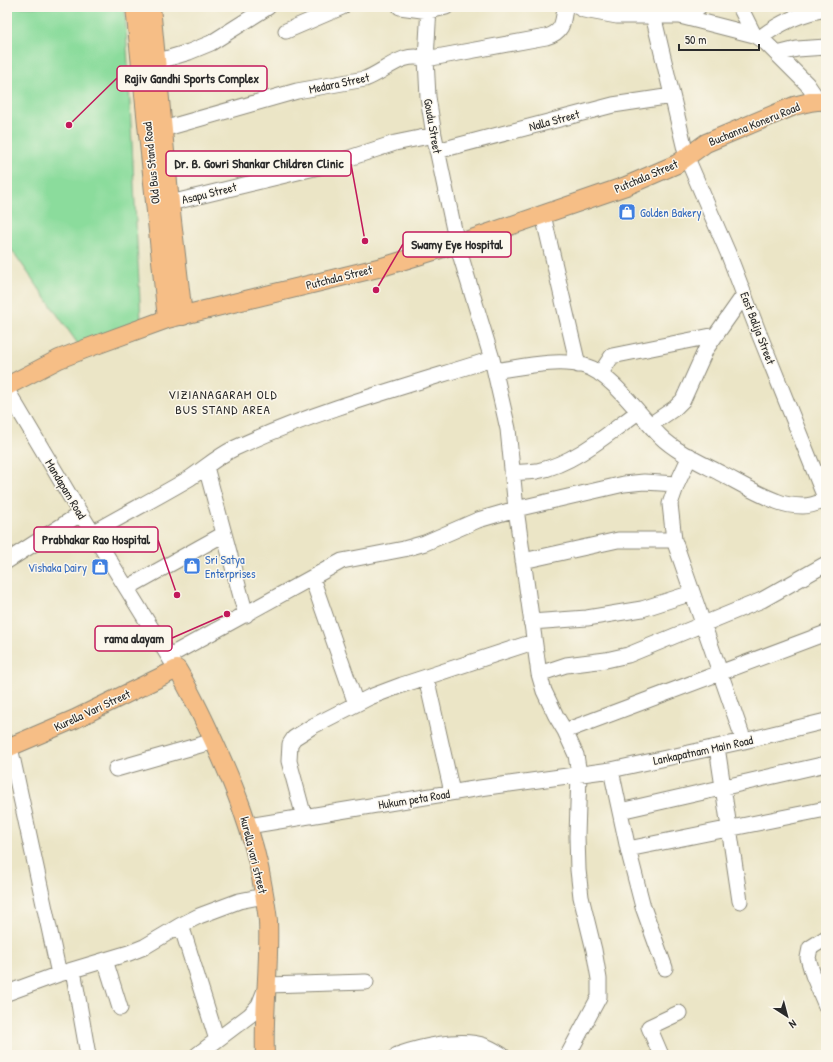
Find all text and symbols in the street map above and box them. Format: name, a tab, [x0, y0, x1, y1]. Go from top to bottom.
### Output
scale bar	[679, 26, 759, 52]
text: 50 m	[685, 31, 706, 48]
callout: Rajiv Gandhi Sports Complex	[117, 66, 267, 91]
street label: Medara Street	[307, 68, 372, 98]
text: Rajiv Gandhi Sports Complex	[125, 69, 259, 88]
street label: Goudu Street	[420, 97, 446, 156]
street label: Buchanna Koneru Road	[706, 98, 802, 150]
street label: Nalla Street	[527, 105, 582, 135]
street label: Old Bus Stand Road	[138, 121, 164, 205]
callout: Dr. B. Gowri Shankar Children Clinic	[166, 151, 351, 176]
text: Dr. B. Gowri Shankar Children Clinic	[174, 154, 344, 172]
street label: Putchala Street	[612, 155, 681, 197]
street label: Asapu Street	[180, 178, 239, 208]
shop icon: Golden Bakery	[617, 202, 637, 222]
place label: Golden Bakery	[640, 204, 702, 221]
callout: Swamy Eye Hospital	[403, 232, 511, 257]
text: Swamy Eye Hospital	[411, 235, 503, 254]
street label: Putchala Street	[304, 260, 375, 293]
street label: East Balija Street	[736, 289, 780, 368]
district label: VIZIANAGARAM OLD BUS STAND AREA	[168, 385, 278, 418]
street label: Mandapam Road	[41, 456, 91, 522]
callout: Prabhakar Rao Hospital	[34, 527, 158, 552]
text: Prabhakar Rao Hospital	[42, 530, 150, 549]
place label: Sri Satya Enterprises	[205, 551, 256, 582]
shop icon: Sri Satya Enterprises	[182, 556, 202, 576]
shop icon: Vishaka Dairy	[90, 557, 110, 577]
place label: Vishaka Dairy	[28, 559, 87, 576]
callout: rama alayam	[95, 626, 172, 651]
text: rama alayam	[104, 629, 164, 648]
street label: Kurella Vari Street	[51, 684, 134, 735]
street label: Lankapatnam Main Road	[652, 731, 755, 769]
street label: Hukum peta Road	[377, 785, 451, 813]
street label: kurella vari street	[236, 815, 272, 896]
north arrow	[767, 996, 807, 1036]
text: N	[786, 1017, 799, 1032]

